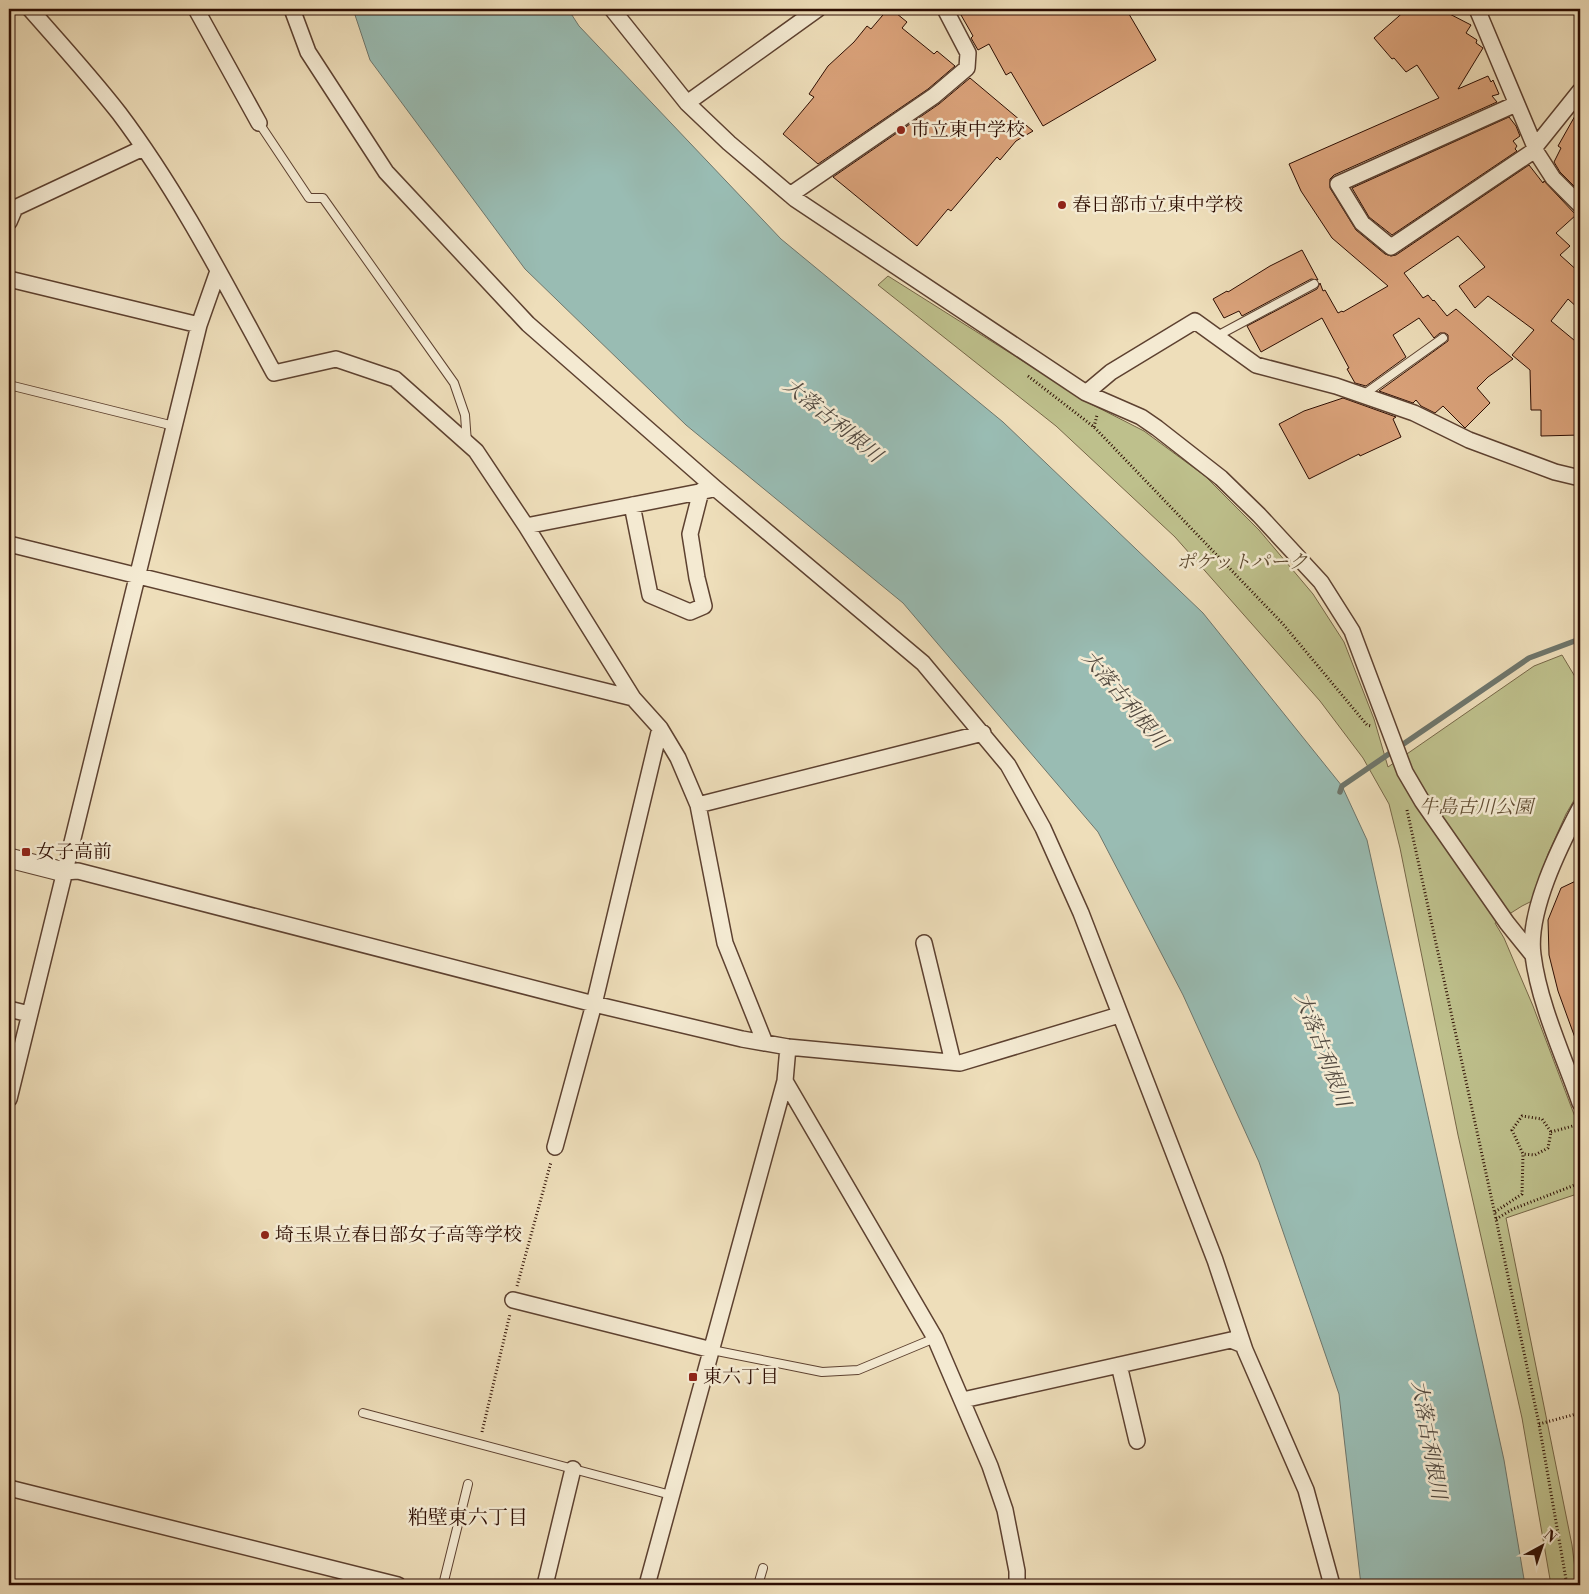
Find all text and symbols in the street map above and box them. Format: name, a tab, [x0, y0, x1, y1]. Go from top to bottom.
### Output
place label: 市立東中学校	[911, 118, 1025, 142]
marker: 市立東中学校	[895, 124, 907, 136]
place label: 春日部市立東中学校	[1072, 193, 1243, 217]
marker: 春日部市立東中学校	[1056, 199, 1068, 211]
water label: 大落古利根川	[778, 374, 888, 470]
park label: ポケットパーク	[1176, 550, 1308, 574]
water label: 大落古利根川	[1076, 646, 1173, 756]
park label: 牛島古川公園	[1419, 795, 1536, 819]
place label: 女子高前	[36, 840, 112, 864]
marker: 女子高前	[20, 846, 32, 858]
water label: 大落古利根川	[1289, 990, 1356, 1112]
place label: 埼玉県立春日部女子高等学校	[275, 1223, 522, 1247]
marker: 埼玉県立春日部女子高等学校	[259, 1229, 271, 1241]
place label: 東六丁目	[703, 1365, 779, 1389]
marker: 東六丁目	[687, 1371, 699, 1383]
water label: 大落古利根川	[1405, 1379, 1451, 1503]
district label: 粕壁東六丁目	[408, 1506, 528, 1531]
north arrow	[1516, 1522, 1566, 1572]
text: N	[1540, 1526, 1560, 1547]

